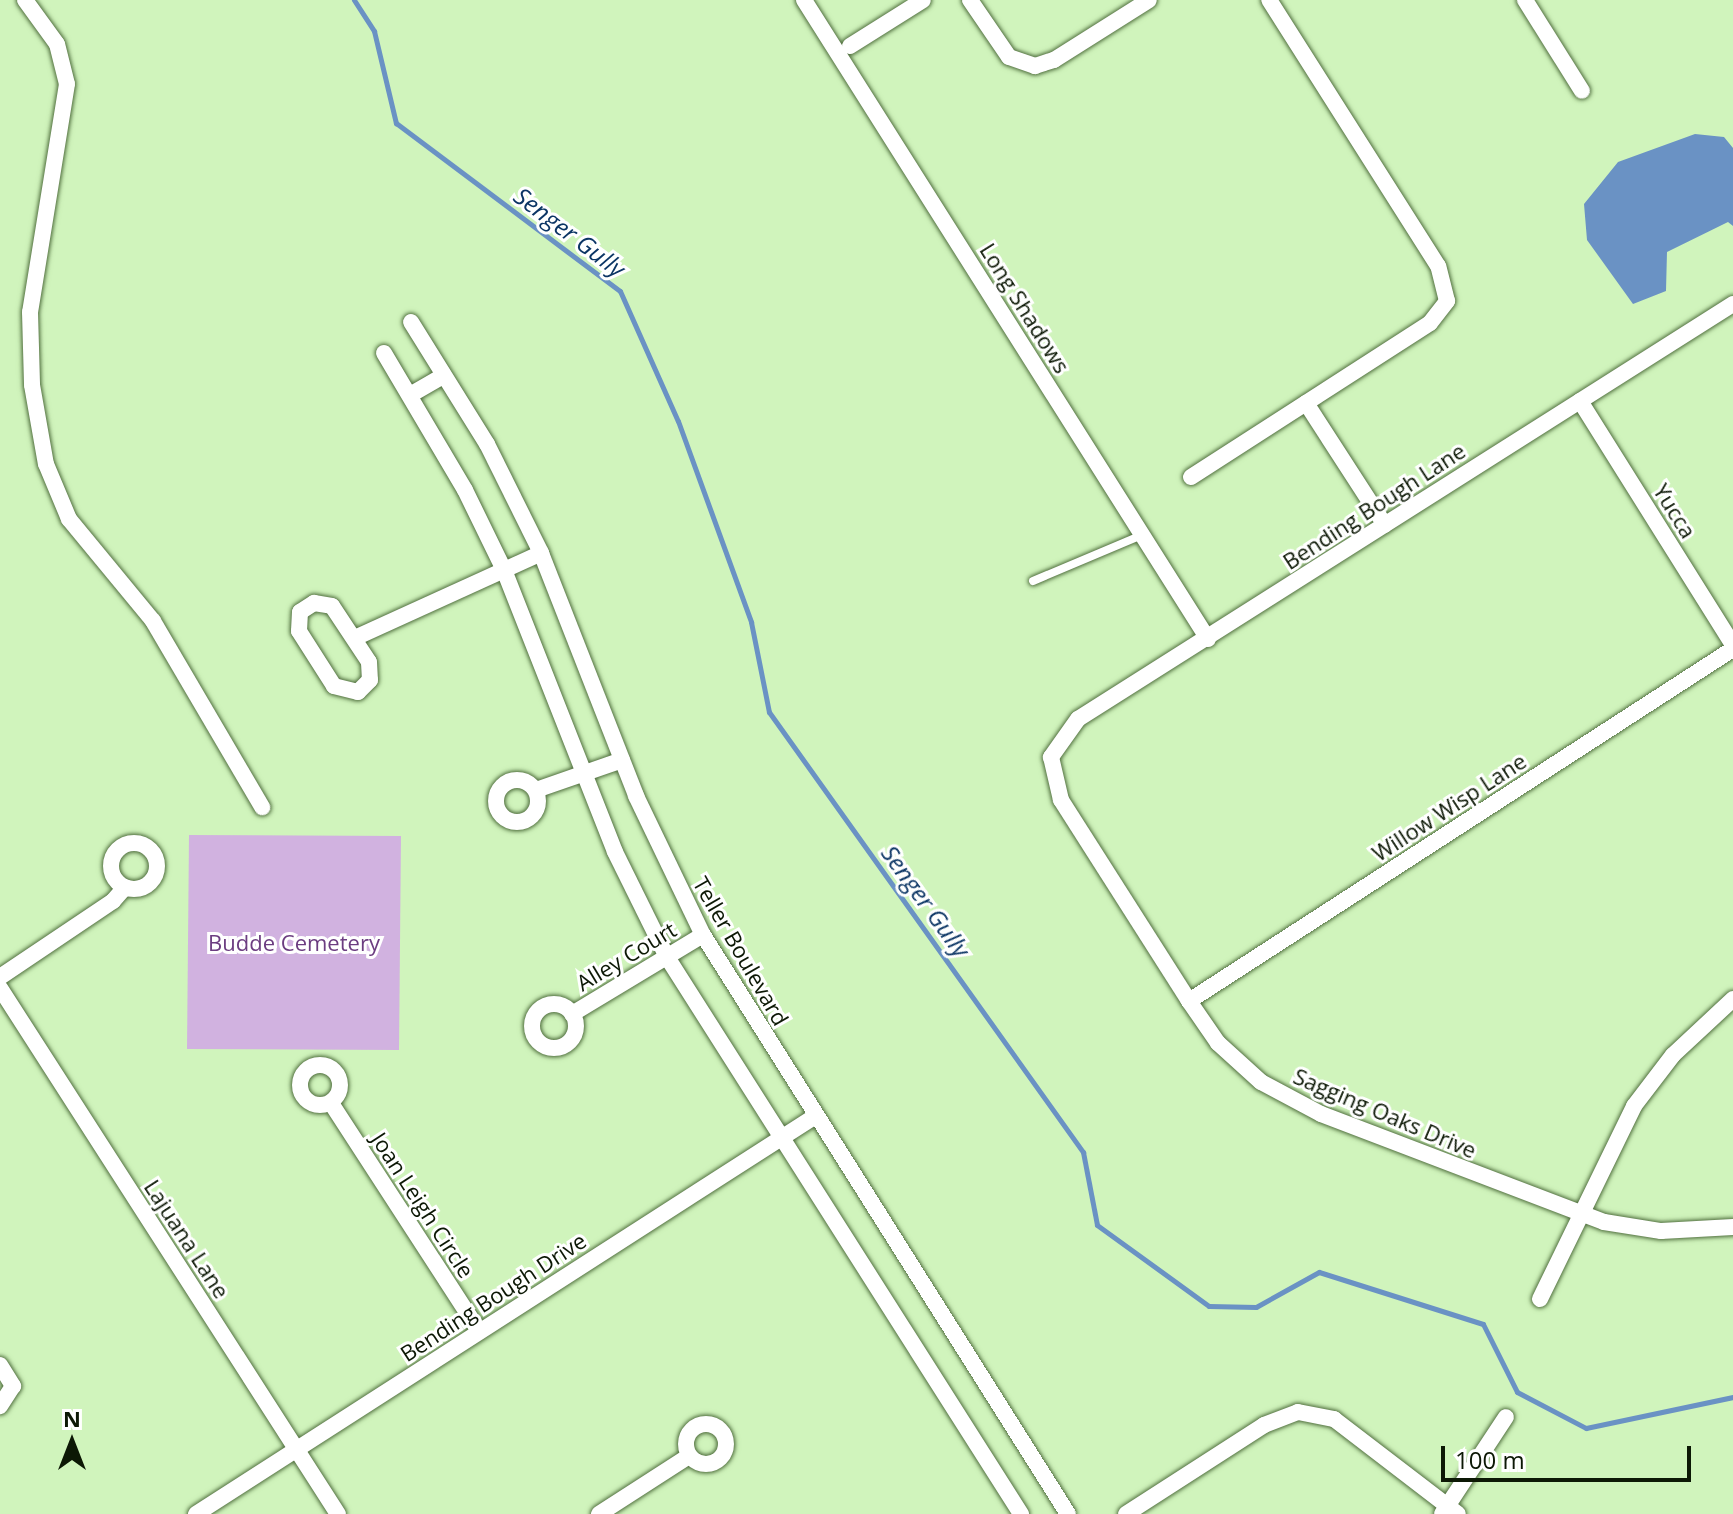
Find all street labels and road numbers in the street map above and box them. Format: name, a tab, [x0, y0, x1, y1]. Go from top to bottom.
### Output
street label: Long Shadows	[975, 238, 1075, 378]
street label: Bending Bough Lane	[1278, 437, 1470, 575]
street label: Yucca	[1648, 479, 1702, 543]
street label: Willow Wisp Lane	[1367, 747, 1531, 867]
street label: Teller Boulevard	[688, 872, 794, 1030]
street label: Alley Court	[571, 916, 681, 996]
street label: Sagging Oaks Drive	[1290, 1063, 1480, 1163]
street label: Joan Leigh Circle	[366, 1127, 480, 1283]
street label: Lajuana Lane	[139, 1175, 235, 1303]
street label: Bending Bough Drive	[395, 1227, 591, 1367]

